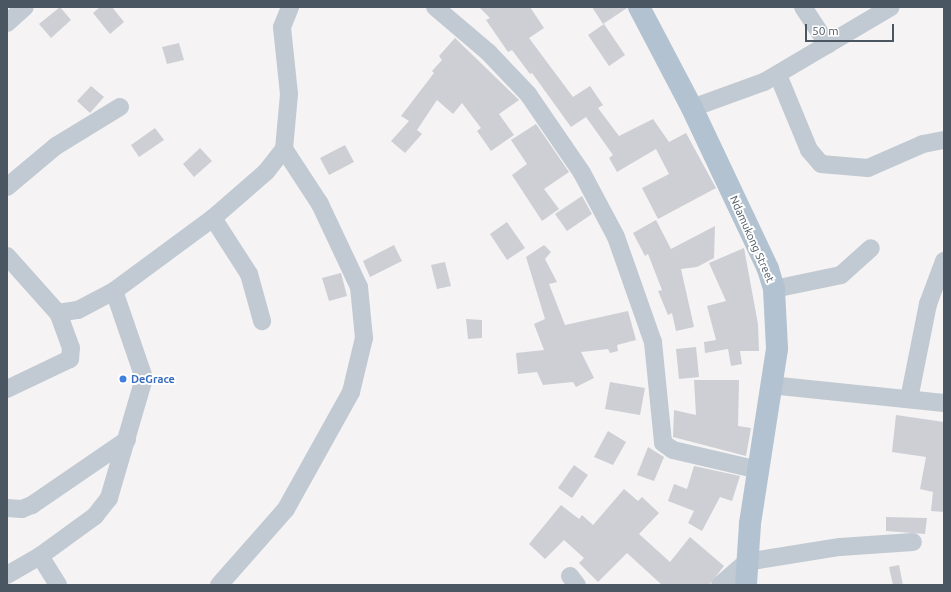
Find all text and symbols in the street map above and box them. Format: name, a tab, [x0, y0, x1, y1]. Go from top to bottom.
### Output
scale bar	[807, 16, 896, 42]
text: 50 m	[812, 24, 839, 37]
street label: Ndamukong Street	[727, 194, 777, 284]
place label: DeGrace	[131, 372, 175, 386]
marker: DeGrace	[118, 374, 128, 384]

